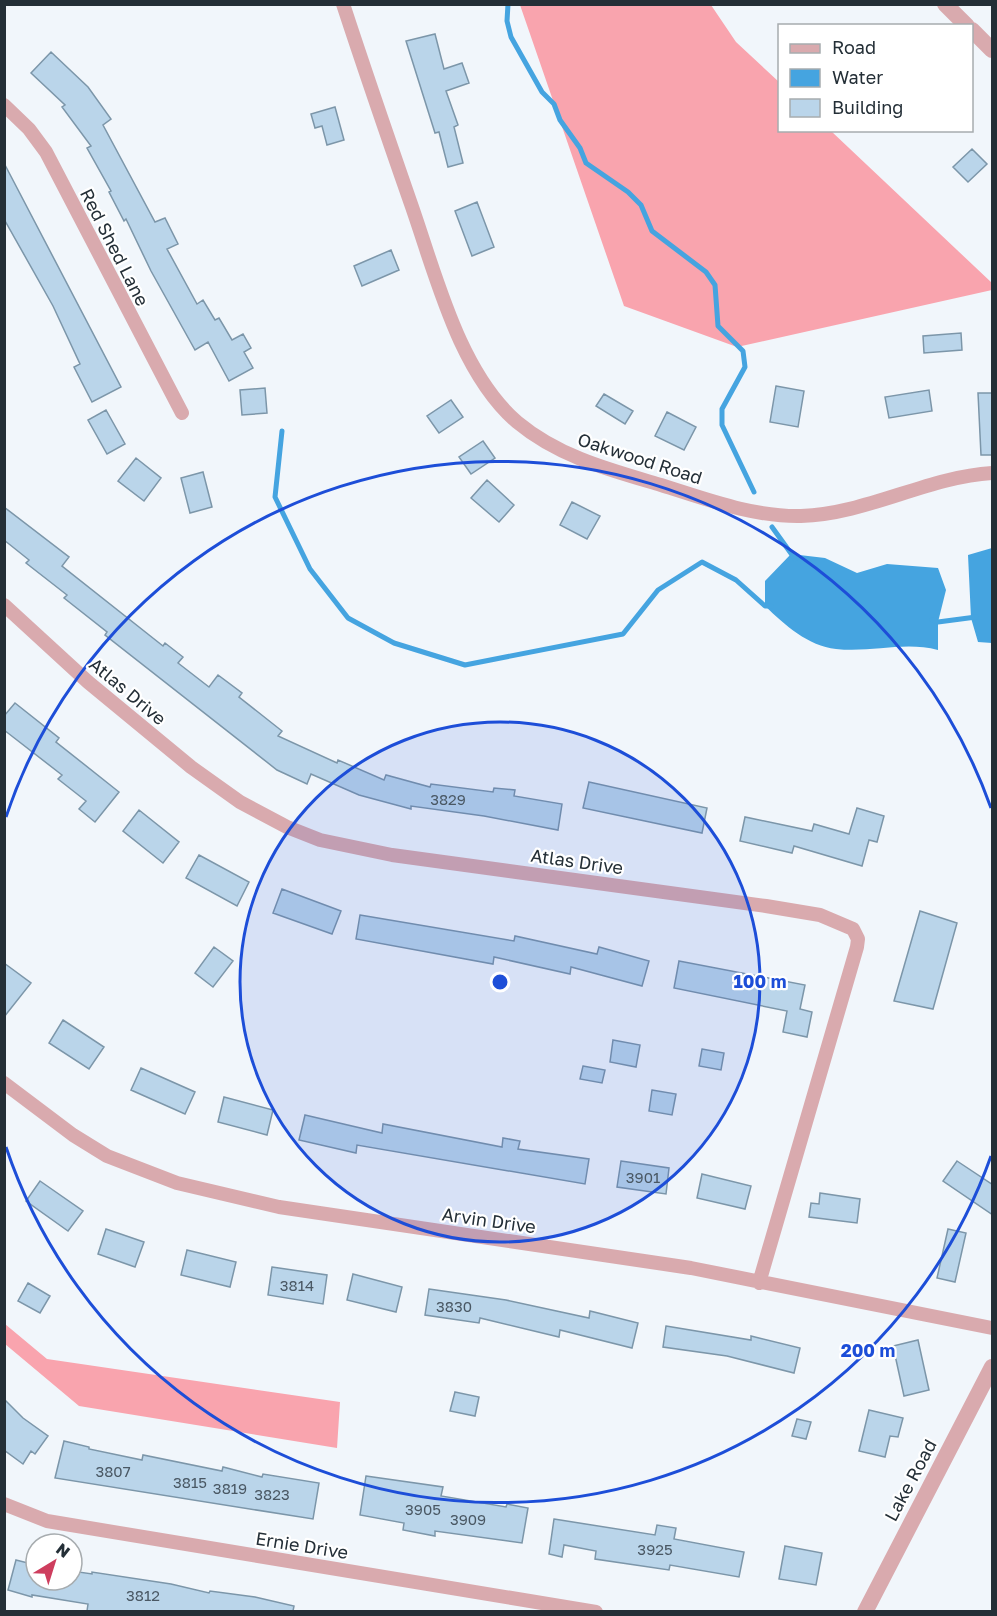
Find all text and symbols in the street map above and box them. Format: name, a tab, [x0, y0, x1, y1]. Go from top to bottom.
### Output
legend	[778, 24, 973, 132]
text: Road	[832, 36, 876, 58]
text: Water	[832, 66, 883, 88]
text: Building	[832, 96, 903, 118]
street label: Red Shed Lane	[76, 185, 154, 309]
street label: Oakwood Road	[575, 428, 705, 488]
street label: Atlas Drive	[85, 653, 171, 729]
house number: 3829	[430, 790, 466, 808]
street label: Atlas Drive	[529, 844, 625, 878]
text: 100 m	[734, 970, 786, 992]
centre of rings	[490, 972, 510, 992]
house number: 3901	[626, 1168, 660, 1186]
street label: Arvin Drive	[441, 1203, 537, 1237]
house number: 3814	[280, 1276, 314, 1294]
house number: 3830	[436, 1297, 472, 1315]
text: 200 m	[841, 1339, 895, 1361]
street label: Lake Road	[879, 1435, 941, 1525]
house number: 3807	[95, 1462, 131, 1480]
house number: 3815	[173, 1473, 207, 1491]
house number: 3819	[213, 1479, 247, 1497]
house number: 3823	[254, 1485, 290, 1503]
house number: 3905	[405, 1500, 441, 1518]
house number: 3909	[450, 1510, 486, 1528]
street label: Ernie Drive	[254, 1527, 350, 1563]
north arrow	[24, 1532, 84, 1592]
text: N	[52, 1539, 74, 1562]
house number: 3925	[637, 1540, 673, 1558]
house number: 3812	[126, 1586, 160, 1604]

